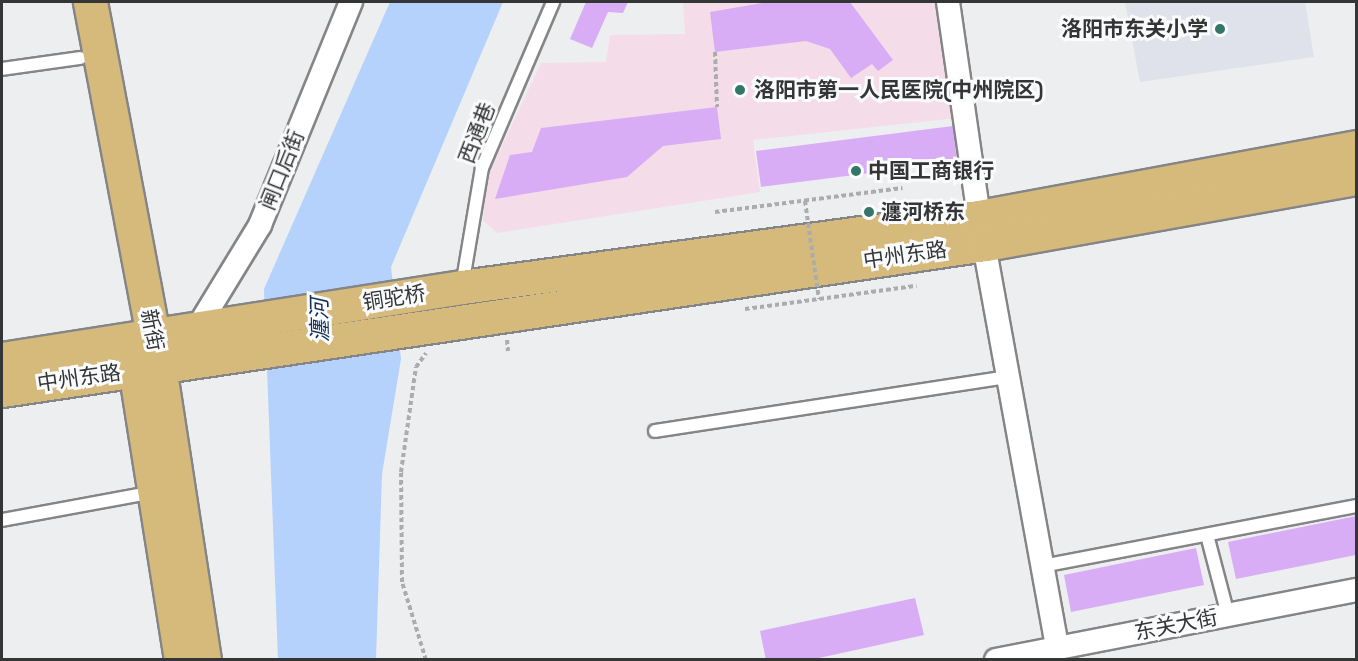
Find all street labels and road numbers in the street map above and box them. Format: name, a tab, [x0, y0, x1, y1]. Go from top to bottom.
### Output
street label: 西通巷	[454, 99, 500, 167]
street label: 闸口后街	[255, 126, 309, 214]
street label: 中州东路	[862, 237, 948, 273]
street label: 铜驼桥	[361, 281, 427, 315]
street label: 新街	[136, 307, 168, 353]
street label: 中州东路	[36, 360, 122, 396]
street label: 东关大街	[1132, 605, 1220, 645]

